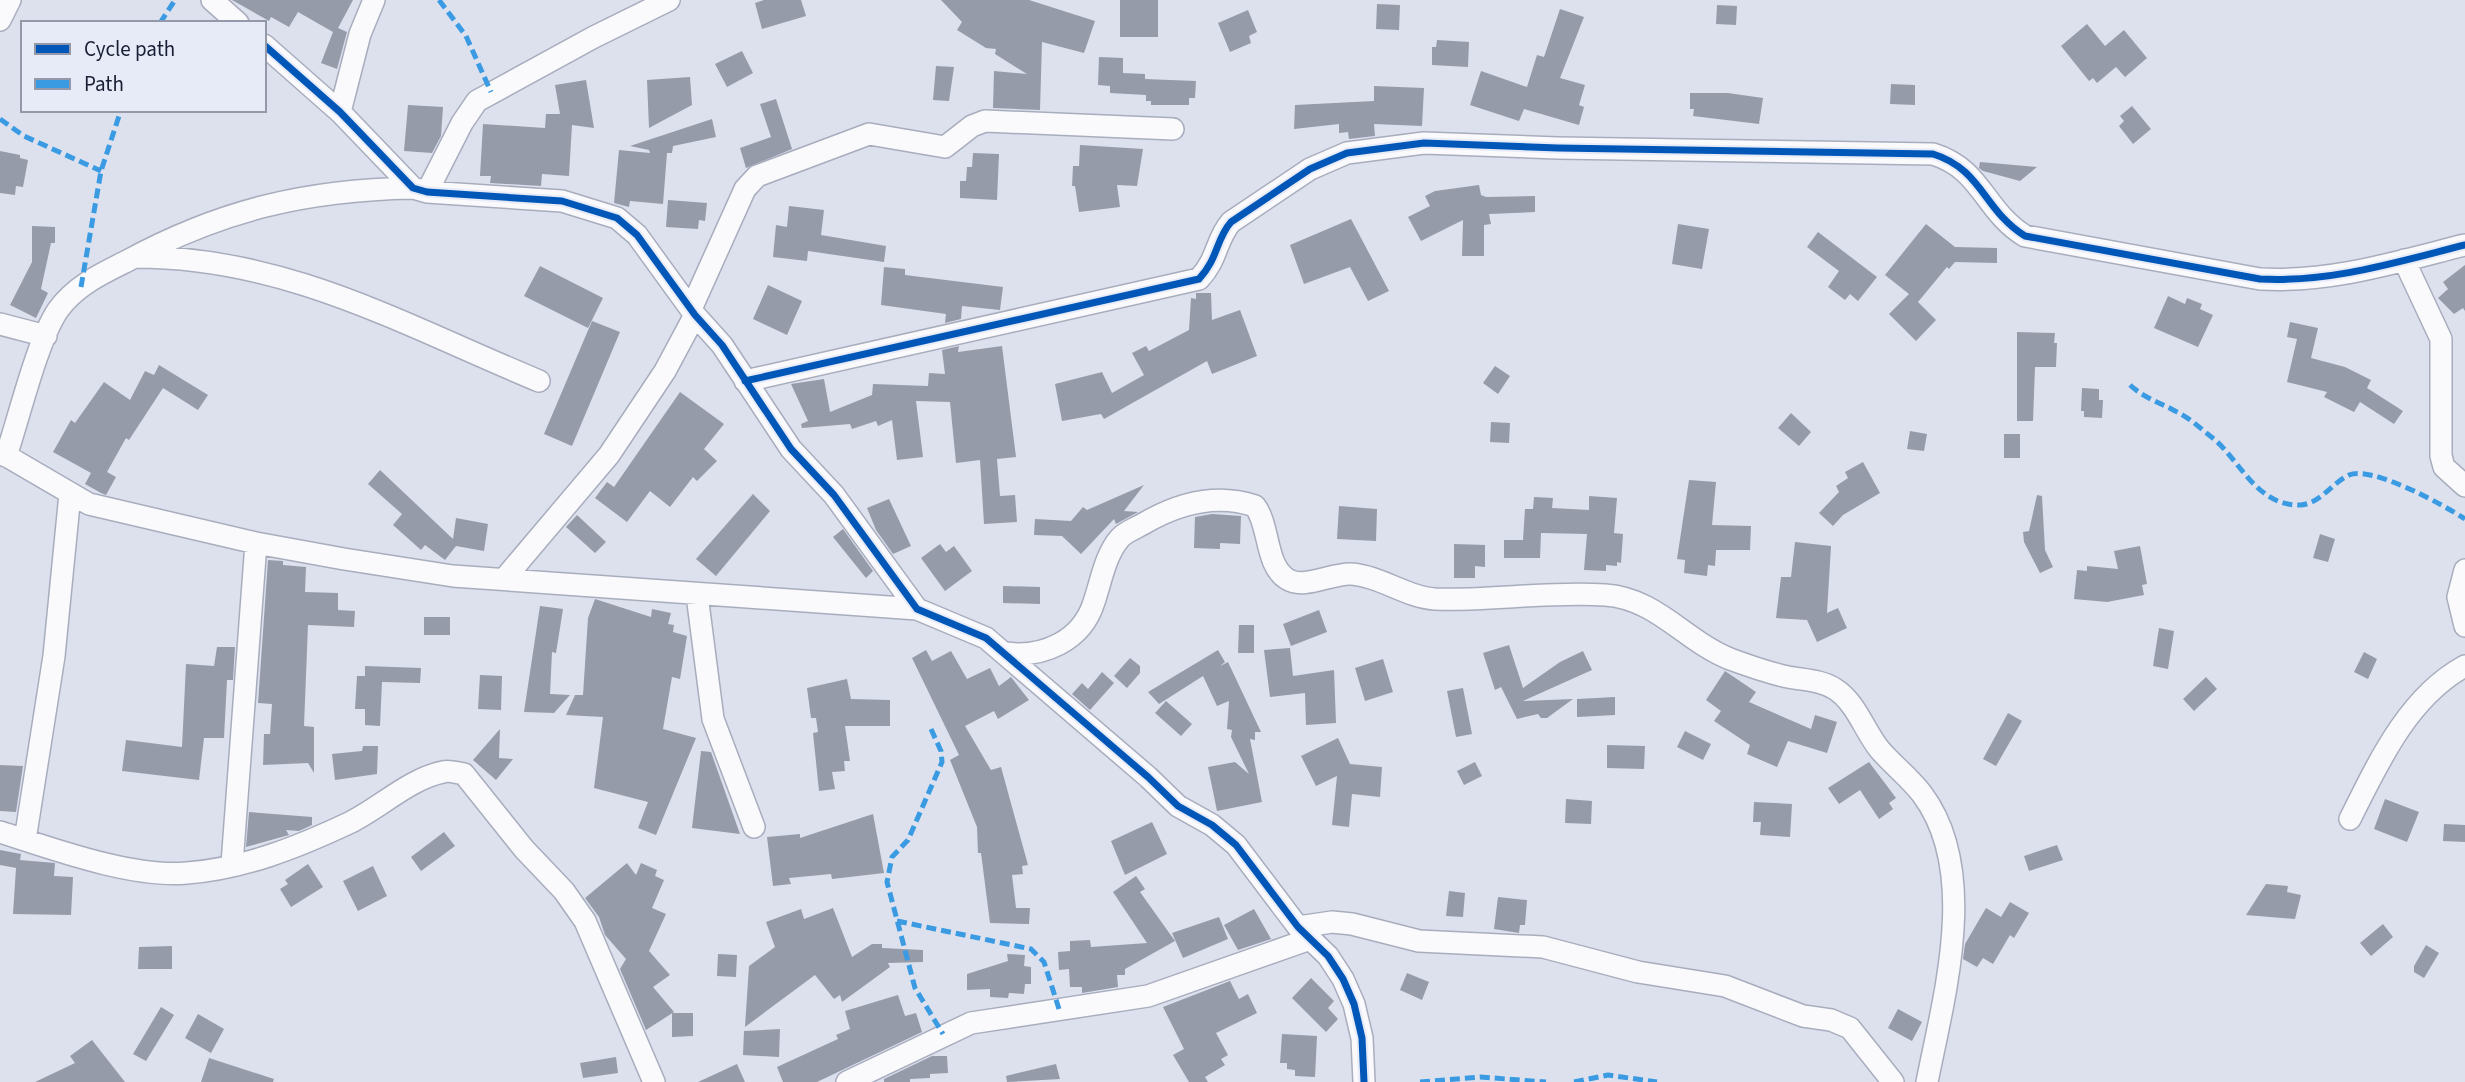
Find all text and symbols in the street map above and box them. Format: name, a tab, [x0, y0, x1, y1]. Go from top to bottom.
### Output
legend	[21, 21, 266, 112]
text: Cycle path	[84, 34, 175, 64]
text: Path	[84, 69, 124, 99]

